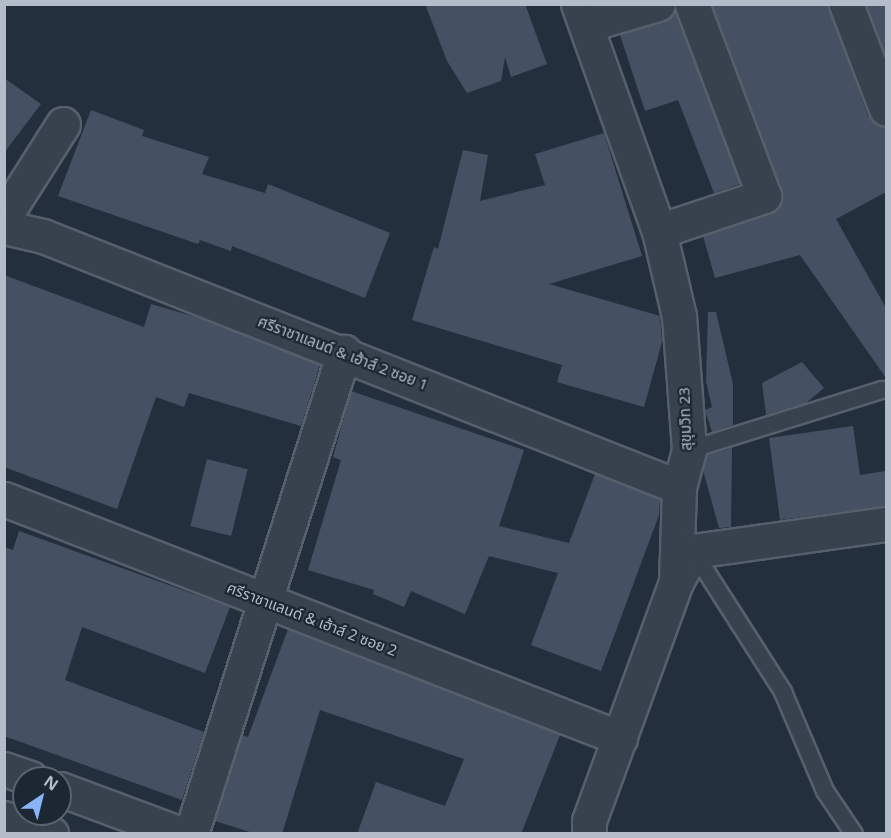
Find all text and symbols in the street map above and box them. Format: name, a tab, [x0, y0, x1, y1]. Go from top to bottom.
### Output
street label: ศรีราชาแลนด์ & เฮ้าส์ 2 ซอย 1	[255, 312, 431, 394]
street label: สุขุมวิท 23	[675, 387, 695, 451]
street label: ศรีราชาแลนด์ & เฮ้าส์ 2 ซอย 2	[224, 578, 400, 660]
north arrow	[12, 766, 72, 826]
text: N	[40, 770, 63, 796]

